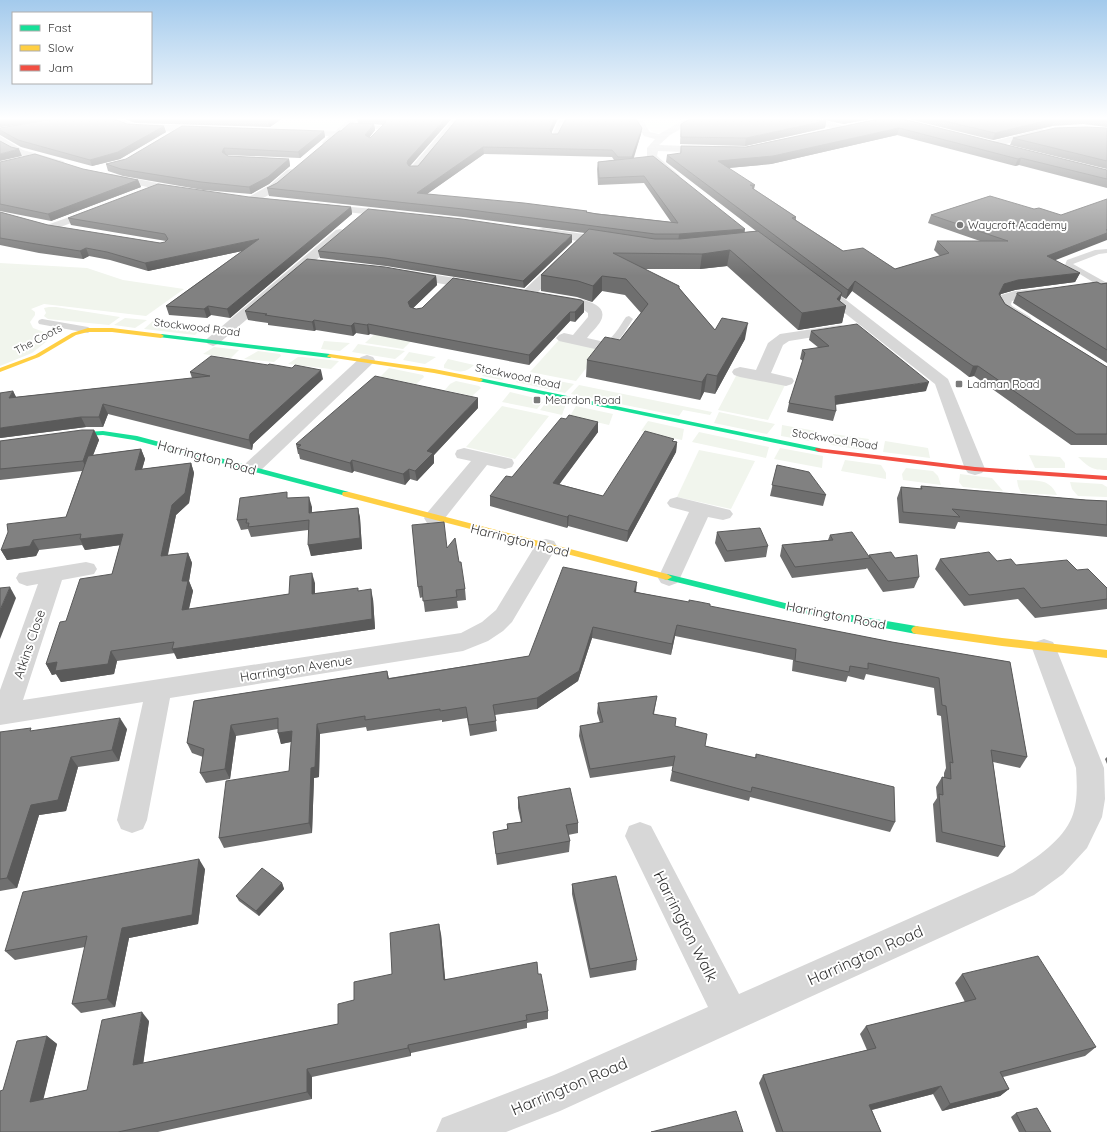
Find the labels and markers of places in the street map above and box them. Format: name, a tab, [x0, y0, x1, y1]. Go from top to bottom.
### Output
place label: Waycroft Academy	[968, 218, 1067, 232]
marker: Waycroft Academy	[955, 220, 965, 230]
place label: Ladman Road	[967, 377, 1040, 391]
marker: Ladman Road	[954, 379, 964, 389]
place label: Meardon Road	[545, 393, 621, 407]
marker: Meardon Road	[532, 395, 542, 405]

